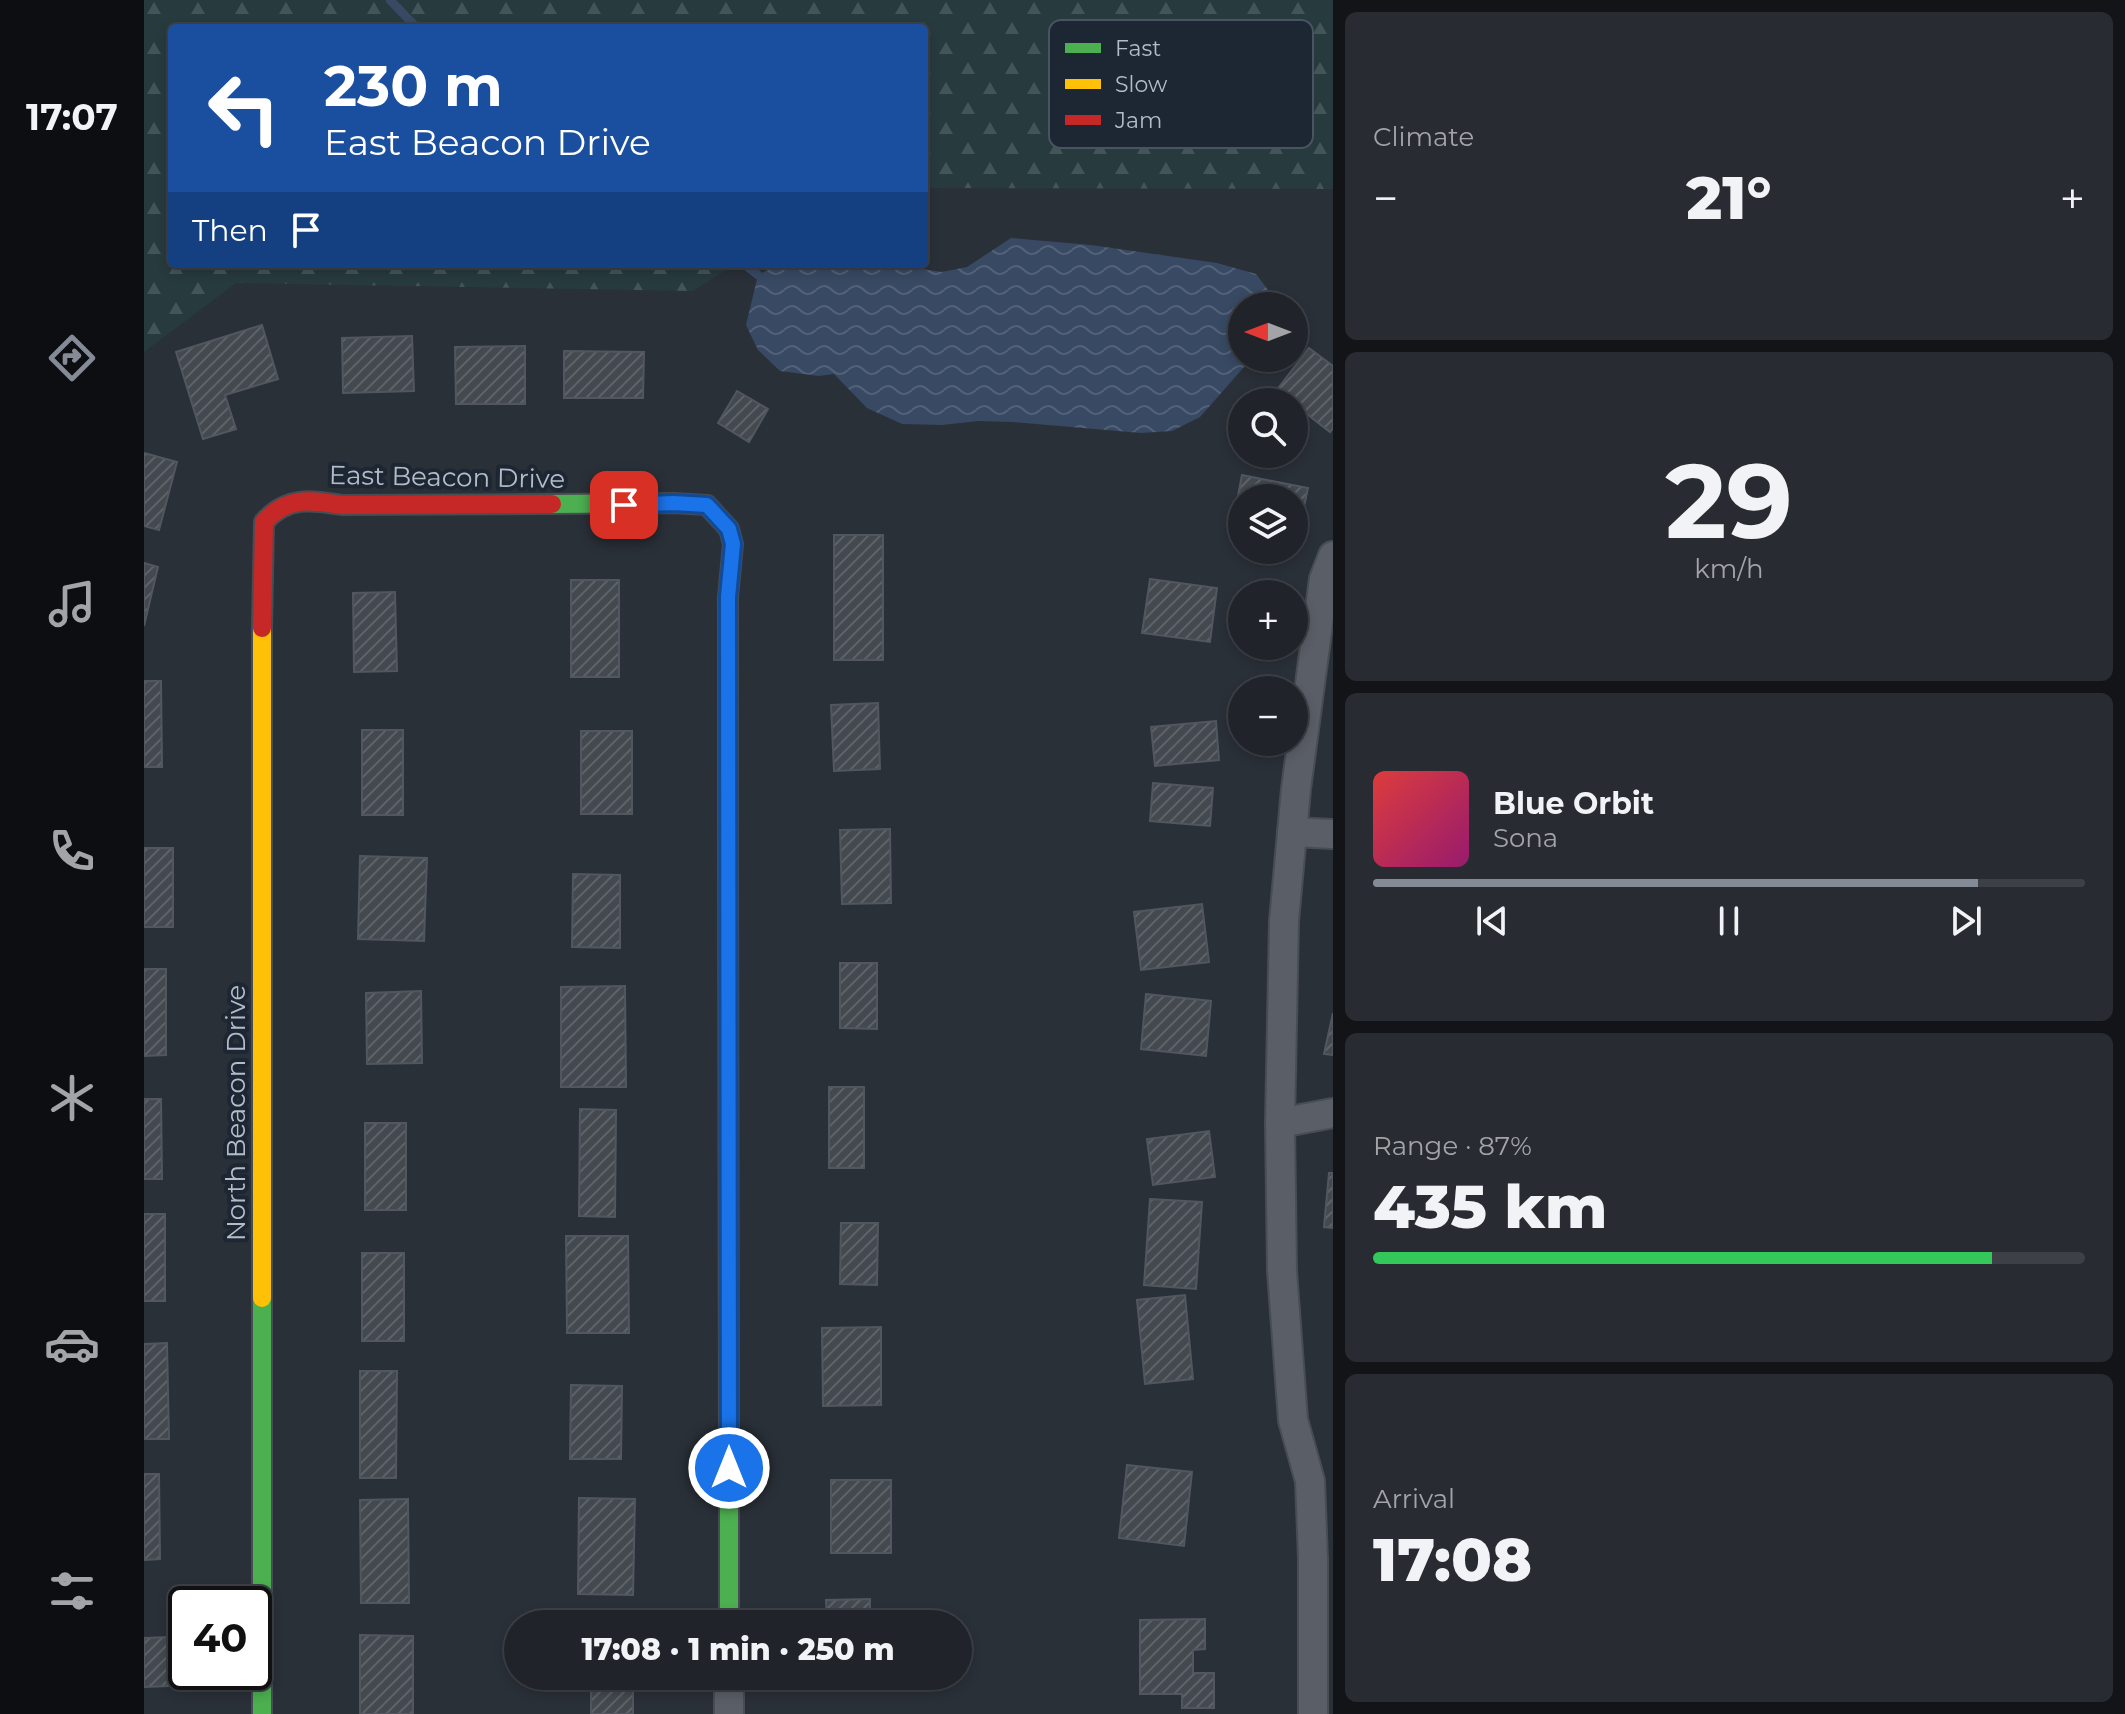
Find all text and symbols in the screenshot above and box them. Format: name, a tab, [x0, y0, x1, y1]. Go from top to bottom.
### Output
legend	[1049, 20, 1313, 148]
text: Fast	[1115, 35, 1161, 62]
text: 230 m	[324, 52, 503, 120]
icon: left	[192, 56, 296, 160]
text: Slow	[1115, 71, 1168, 98]
text: 17:07	[26, 95, 118, 139]
text: Jam	[1114, 107, 1162, 134]
text: East Beacon Drive	[324, 120, 651, 164]
text: Climate	[1373, 121, 1474, 153]
text: 21°	[1686, 161, 1772, 234]
text: −	[1373, 171, 1398, 225]
text: +	[2060, 171, 2085, 225]
icon: arrive	[284, 208, 328, 252]
text: Then	[192, 212, 268, 249]
north arrow	[1228, 292, 1308, 372]
map controls	[1228, 292, 1308, 756]
icon: directions	[44, 330, 100, 386]
button: search	[1228, 388, 1308, 468]
text: 29	[1665, 437, 1793, 564]
street label: East Beacon Drive	[329, 459, 565, 495]
pin	[590, 471, 658, 539]
icon: arrive	[602, 483, 646, 527]
button: layers	[1228, 484, 1308, 564]
text: km/h	[1694, 553, 1764, 585]
icon: music	[44, 576, 100, 632]
button: +	[1228, 580, 1308, 660]
button: −	[1228, 676, 1308, 756]
text: Blue Orbit	[1493, 785, 1654, 822]
text: Sona	[1493, 822, 1558, 854]
icon: phone	[44, 823, 100, 879]
icon: previous	[1470, 899, 1514, 943]
icon: pause	[1707, 899, 1751, 943]
icon: next	[1944, 899, 1988, 943]
street label: North Beacon Drive	[220, 985, 252, 1241]
icon: climate	[44, 1070, 100, 1126]
text: Range · 87%	[1373, 1130, 1532, 1162]
text: 435 km	[1373, 1170, 1607, 1243]
icon: car	[44, 1316, 100, 1372]
position arrow	[687, 1426, 771, 1510]
text: Arrival	[1373, 1483, 1455, 1515]
text: 17:08	[1373, 1523, 1532, 1596]
icon: filters	[44, 1563, 100, 1619]
speed limit sign: 40	[168, 1586, 272, 1690]
text: 17:08 · 1 min · 250 m	[581, 1631, 895, 1668]

